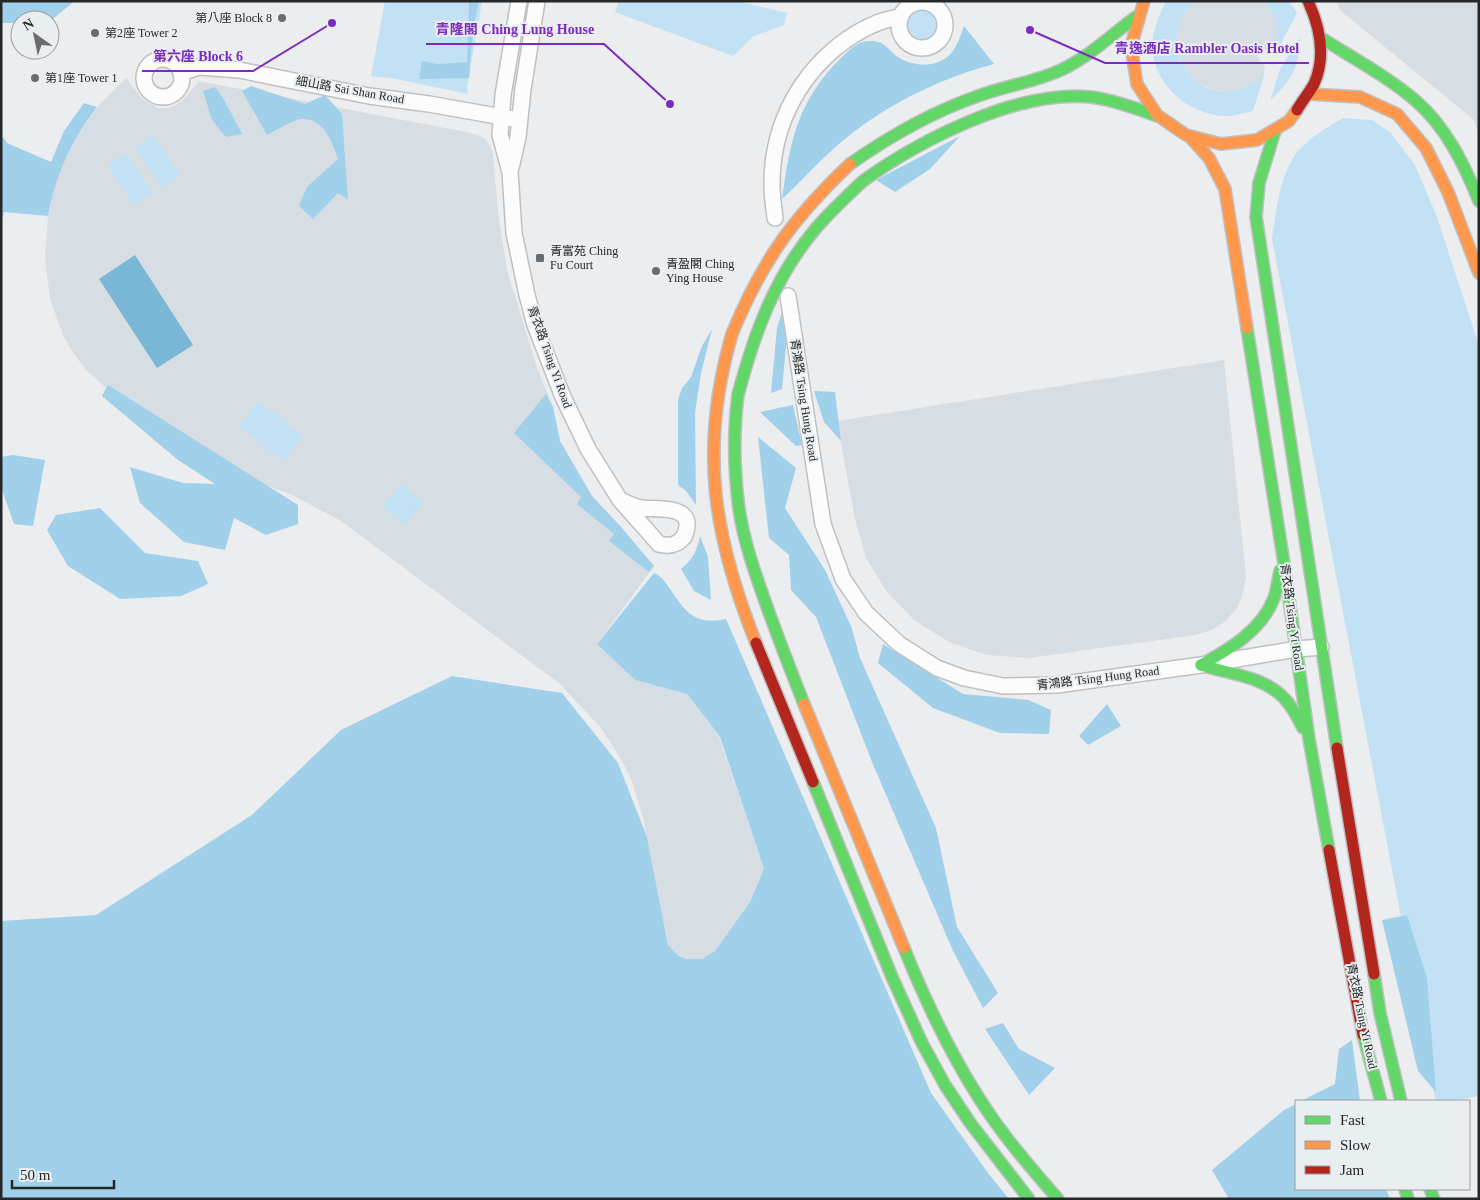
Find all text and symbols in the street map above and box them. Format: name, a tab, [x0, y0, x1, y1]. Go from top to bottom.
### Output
north arrow	[10, 10, 60, 60]
place label: 第八座 Block 8	[195, 11, 272, 25]
marker: 第八座 Block 8	[276, 12, 288, 24]
text: N	[20, 15, 37, 34]
callout: 青隆閣 Ching Lung House	[426, 15, 604, 44]
text: 青隆閣 Ching Lung House	[436, 22, 594, 37]
place label: 第2座 Tower 2	[105, 26, 177, 40]
marker: 第2座 Tower 2	[89, 27, 101, 39]
callout: 青逸酒店 Rambler Oasis Hotel	[1105, 34, 1309, 63]
text: 青逸酒店 Rambler Oasis Hotel	[1115, 40, 1299, 56]
callout: 第六座 Block 6	[142, 42, 253, 71]
text: 第六座 Block 6	[153, 48, 243, 64]
place label: 第1座 Tower 1	[45, 71, 117, 85]
marker: 第1座 Tower 1	[29, 72, 41, 84]
street label: 細山路 Sai Shan Road	[295, 74, 405, 106]
place label: 青富苑 Ching Fu Court	[550, 244, 618, 272]
marker: 青富苑 Ching Fu Court	[534, 252, 546, 264]
place label: 青盈閣 Ching Ying House	[666, 257, 734, 285]
marker: 青盈閣 Ching Ying House	[650, 265, 662, 277]
street label: 青衣路 Tsing Yi Road	[525, 304, 575, 410]
street label: 青鴻路 Tsing Hung Road	[787, 338, 821, 462]
street label: 青衣路 Tsing Yi Road	[1278, 563, 1306, 671]
street label: 青鴻路 Tsing Hung Road	[1036, 664, 1160, 692]
street label: 青衣路 Tsing Yi Road	[1344, 962, 1380, 1070]
legend	[1295, 1100, 1470, 1190]
text: Fast	[1340, 1112, 1366, 1128]
text: Slow	[1340, 1137, 1371, 1153]
scale bar	[12, 1158, 115, 1190]
text: Jam	[1340, 1162, 1364, 1178]
text: 50 m	[20, 1167, 51, 1183]

